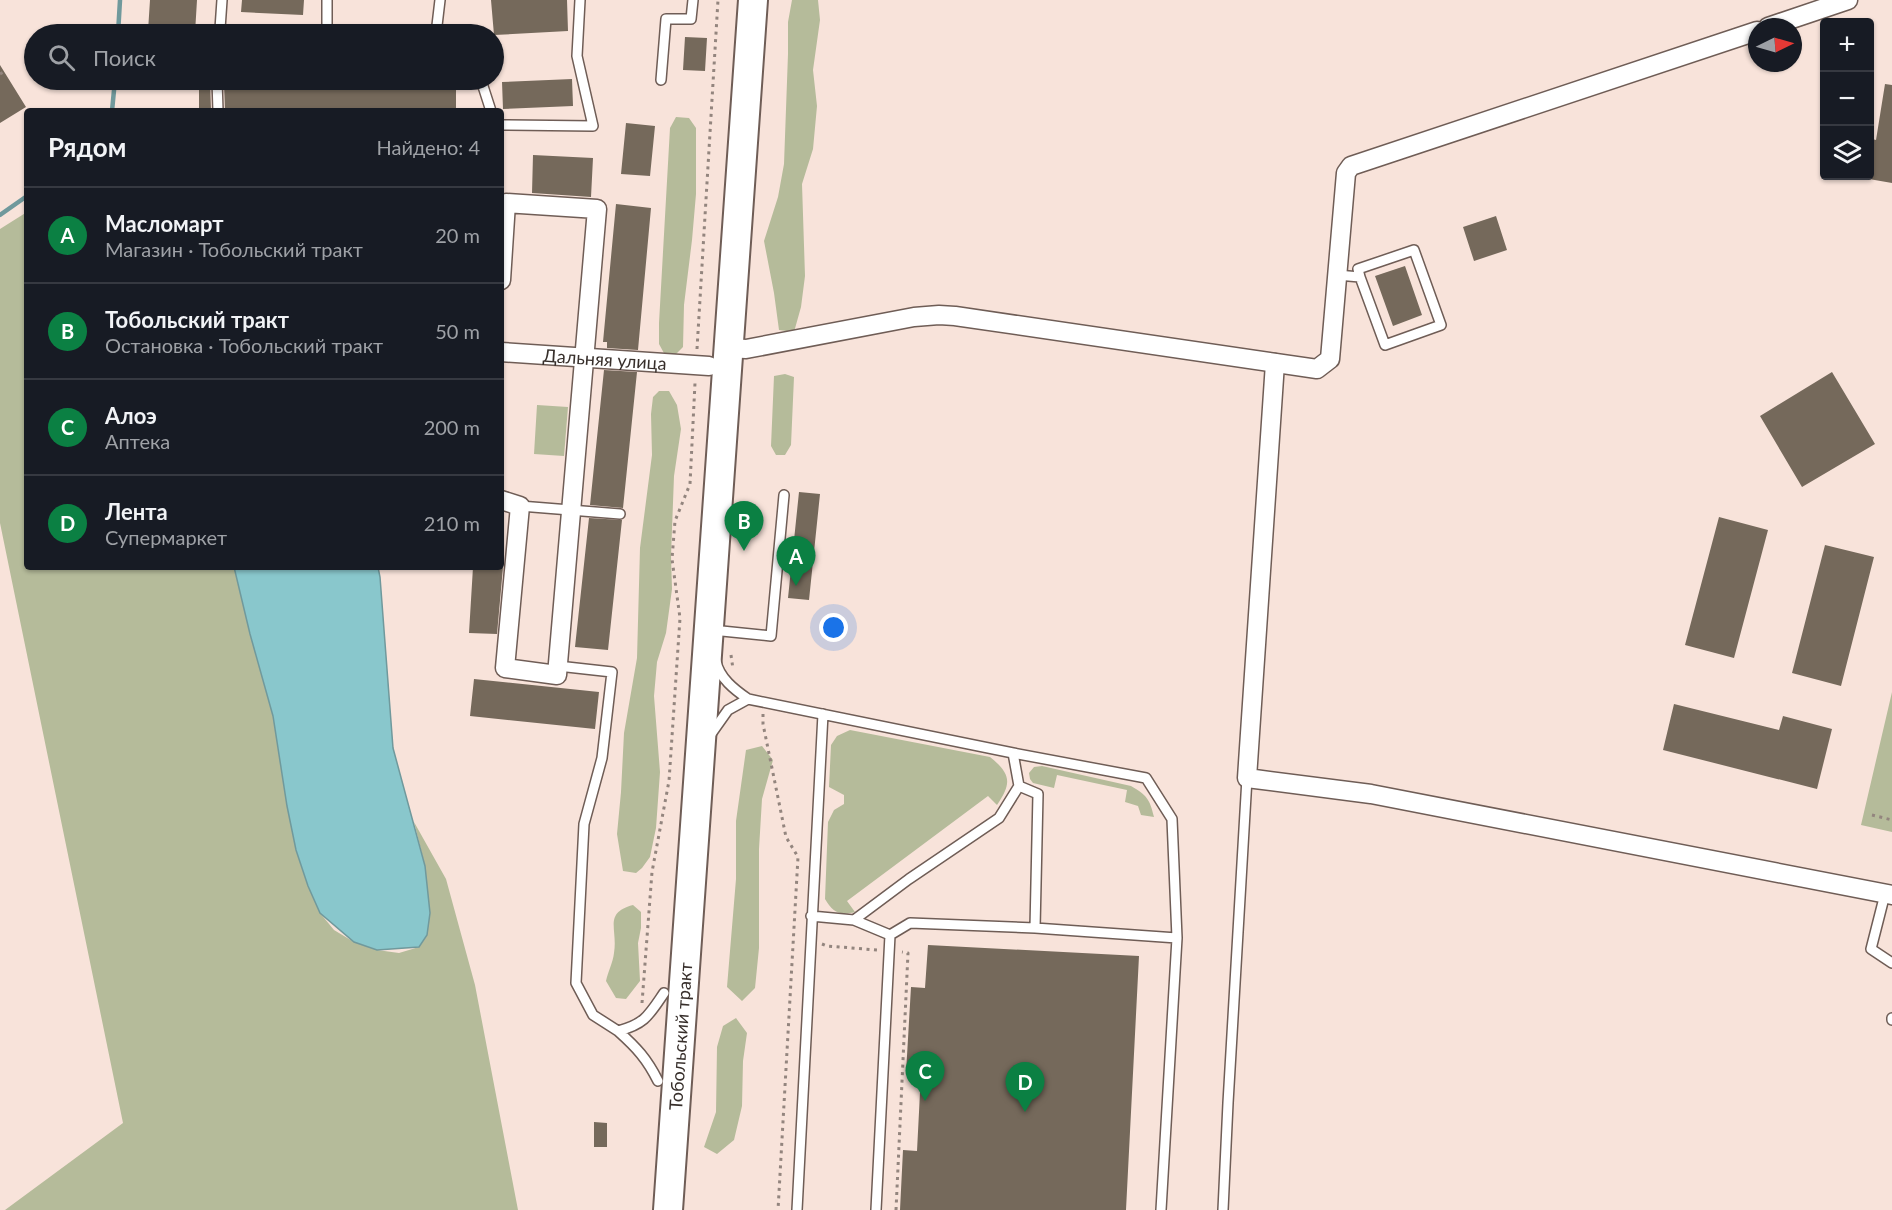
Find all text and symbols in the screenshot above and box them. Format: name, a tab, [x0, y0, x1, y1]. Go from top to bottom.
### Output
north arrow	[1748, 18, 1802, 72]
map controls	[1820, 18, 1874, 180]
button: +	[1820, 18, 1874, 72]
search box	[24, 24, 504, 90]
icon: search	[45, 41, 78, 74]
text: Поиск	[93, 44, 156, 71]
button: −	[1820, 72, 1874, 126]
button: layers	[1820, 126, 1874, 180]
text: Рядом	[48, 131, 126, 163]
text: Найдено: 4	[377, 135, 480, 159]
text: Масломарт	[105, 210, 224, 237]
text: A	[61, 223, 74, 247]
text: 20 m	[435, 223, 480, 247]
text: Магазин · Тобольский тракт	[105, 237, 363, 261]
text: Тобольский тракт	[105, 306, 289, 333]
text: B	[61, 319, 74, 343]
text: 50 m	[435, 319, 480, 343]
text: Остановка · Тобольский тракт	[105, 333, 383, 357]
street label: Дальняя улица	[542, 344, 667, 374]
text: Алоэ	[105, 402, 157, 429]
text: C	[61, 415, 74, 439]
text: 200 m	[424, 415, 480, 439]
text: Аптека	[105, 429, 170, 453]
text: Лента	[105, 498, 168, 525]
pin: B	[724, 502, 764, 551]
text: D	[60, 511, 75, 535]
text: 210 m	[424, 511, 480, 535]
text: Супермаркет	[105, 525, 227, 549]
pin: A	[776, 536, 816, 586]
your location	[819, 613, 848, 642]
street label: Тобольский тракт	[664, 962, 696, 1111]
pin: C	[906, 1052, 944, 1101]
pin: D	[1006, 1062, 1044, 1112]

